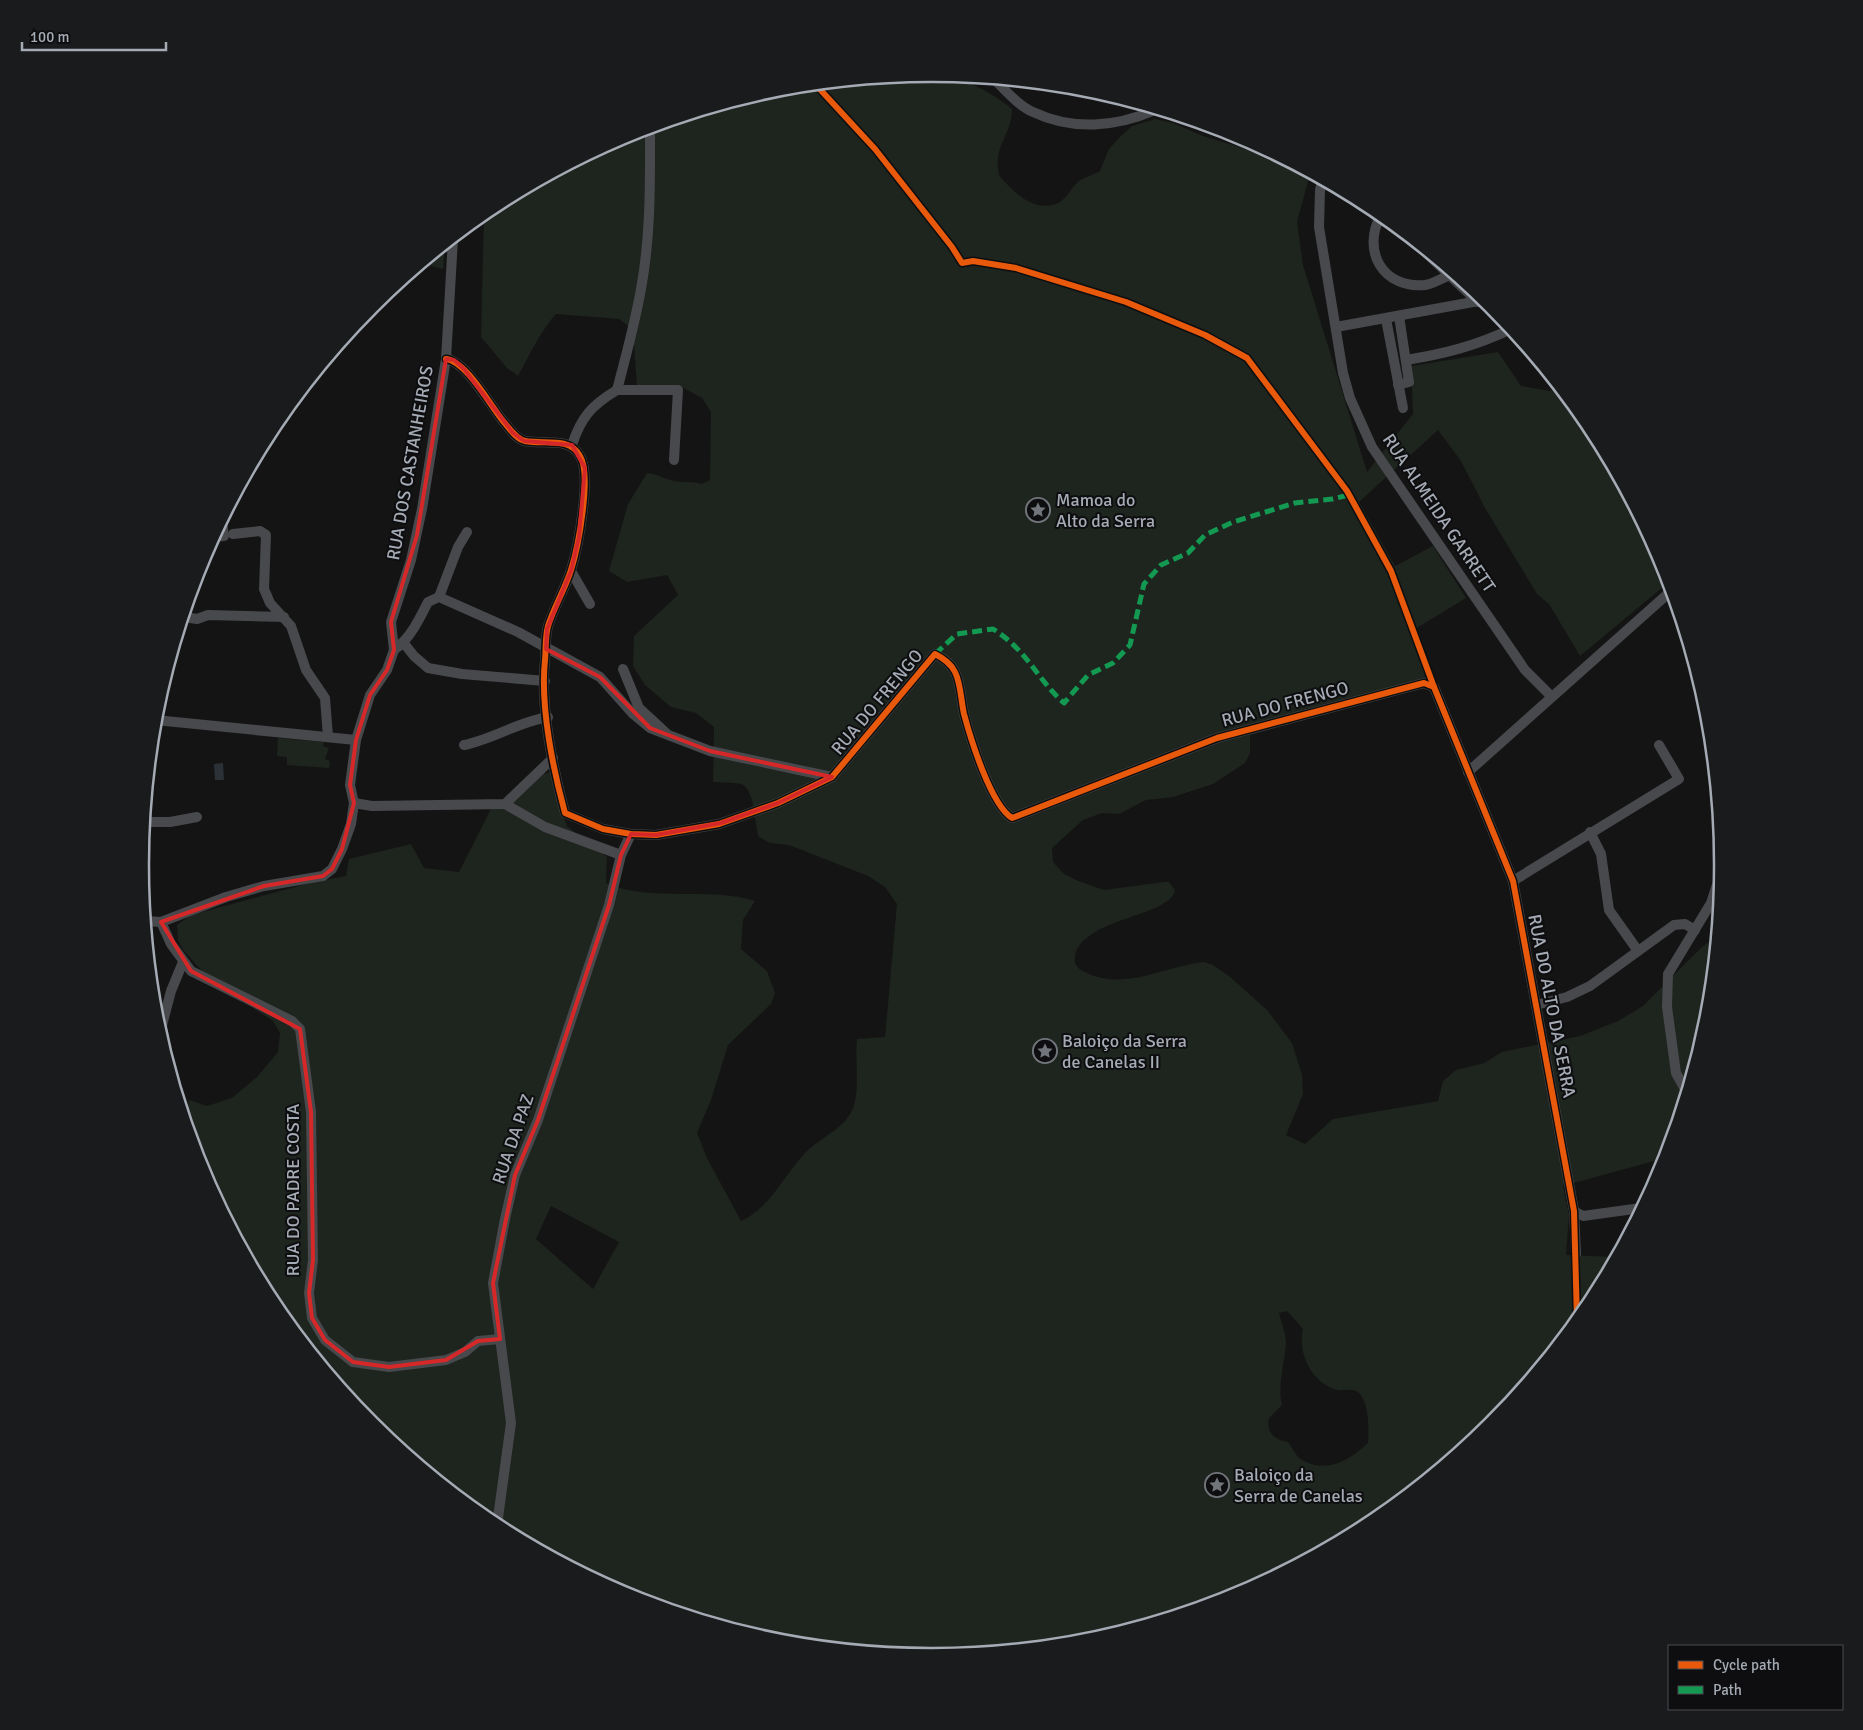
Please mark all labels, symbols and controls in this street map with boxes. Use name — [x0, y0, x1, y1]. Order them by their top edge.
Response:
scale bar — [22, 20, 166, 52]
text: 100 m — [30, 28, 70, 46]
street label: RUA DOS CASTANHEIROS — [382, 364, 438, 562]
street label: RUA ALMEIDA GARRETT — [1378, 430, 1500, 597]
place label: Mamoa do Alto da Serra — [1056, 489, 1155, 532]
place icon: Mamoa do Alto da Serra — [1025, 497, 1051, 523]
street label: RUA DO FRENGO — [827, 645, 927, 759]
street label: RUA DO FRENGO — [1219, 676, 1351, 732]
street label: RUA DO ALTO DA SERRA — [1523, 912, 1581, 1100]
place label: Baloiço da Serra de Canelas II — [1062, 1030, 1187, 1073]
place icon: Baloiço da Serra de Canelas II — [1032, 1038, 1058, 1064]
street label: RUA DA PAZ — [487, 1091, 539, 1187]
street label: RUA DO PADRE COSTA — [282, 1104, 304, 1276]
place label: Baloiço da Serra de Canelas — [1234, 1464, 1363, 1507]
place icon: Baloiço da Serra de Canelas — [1204, 1472, 1230, 1498]
legend — [1668, 1645, 1843, 1710]
text: Cycle path — [1713, 1656, 1780, 1674]
text: Path — [1713, 1681, 1742, 1699]

